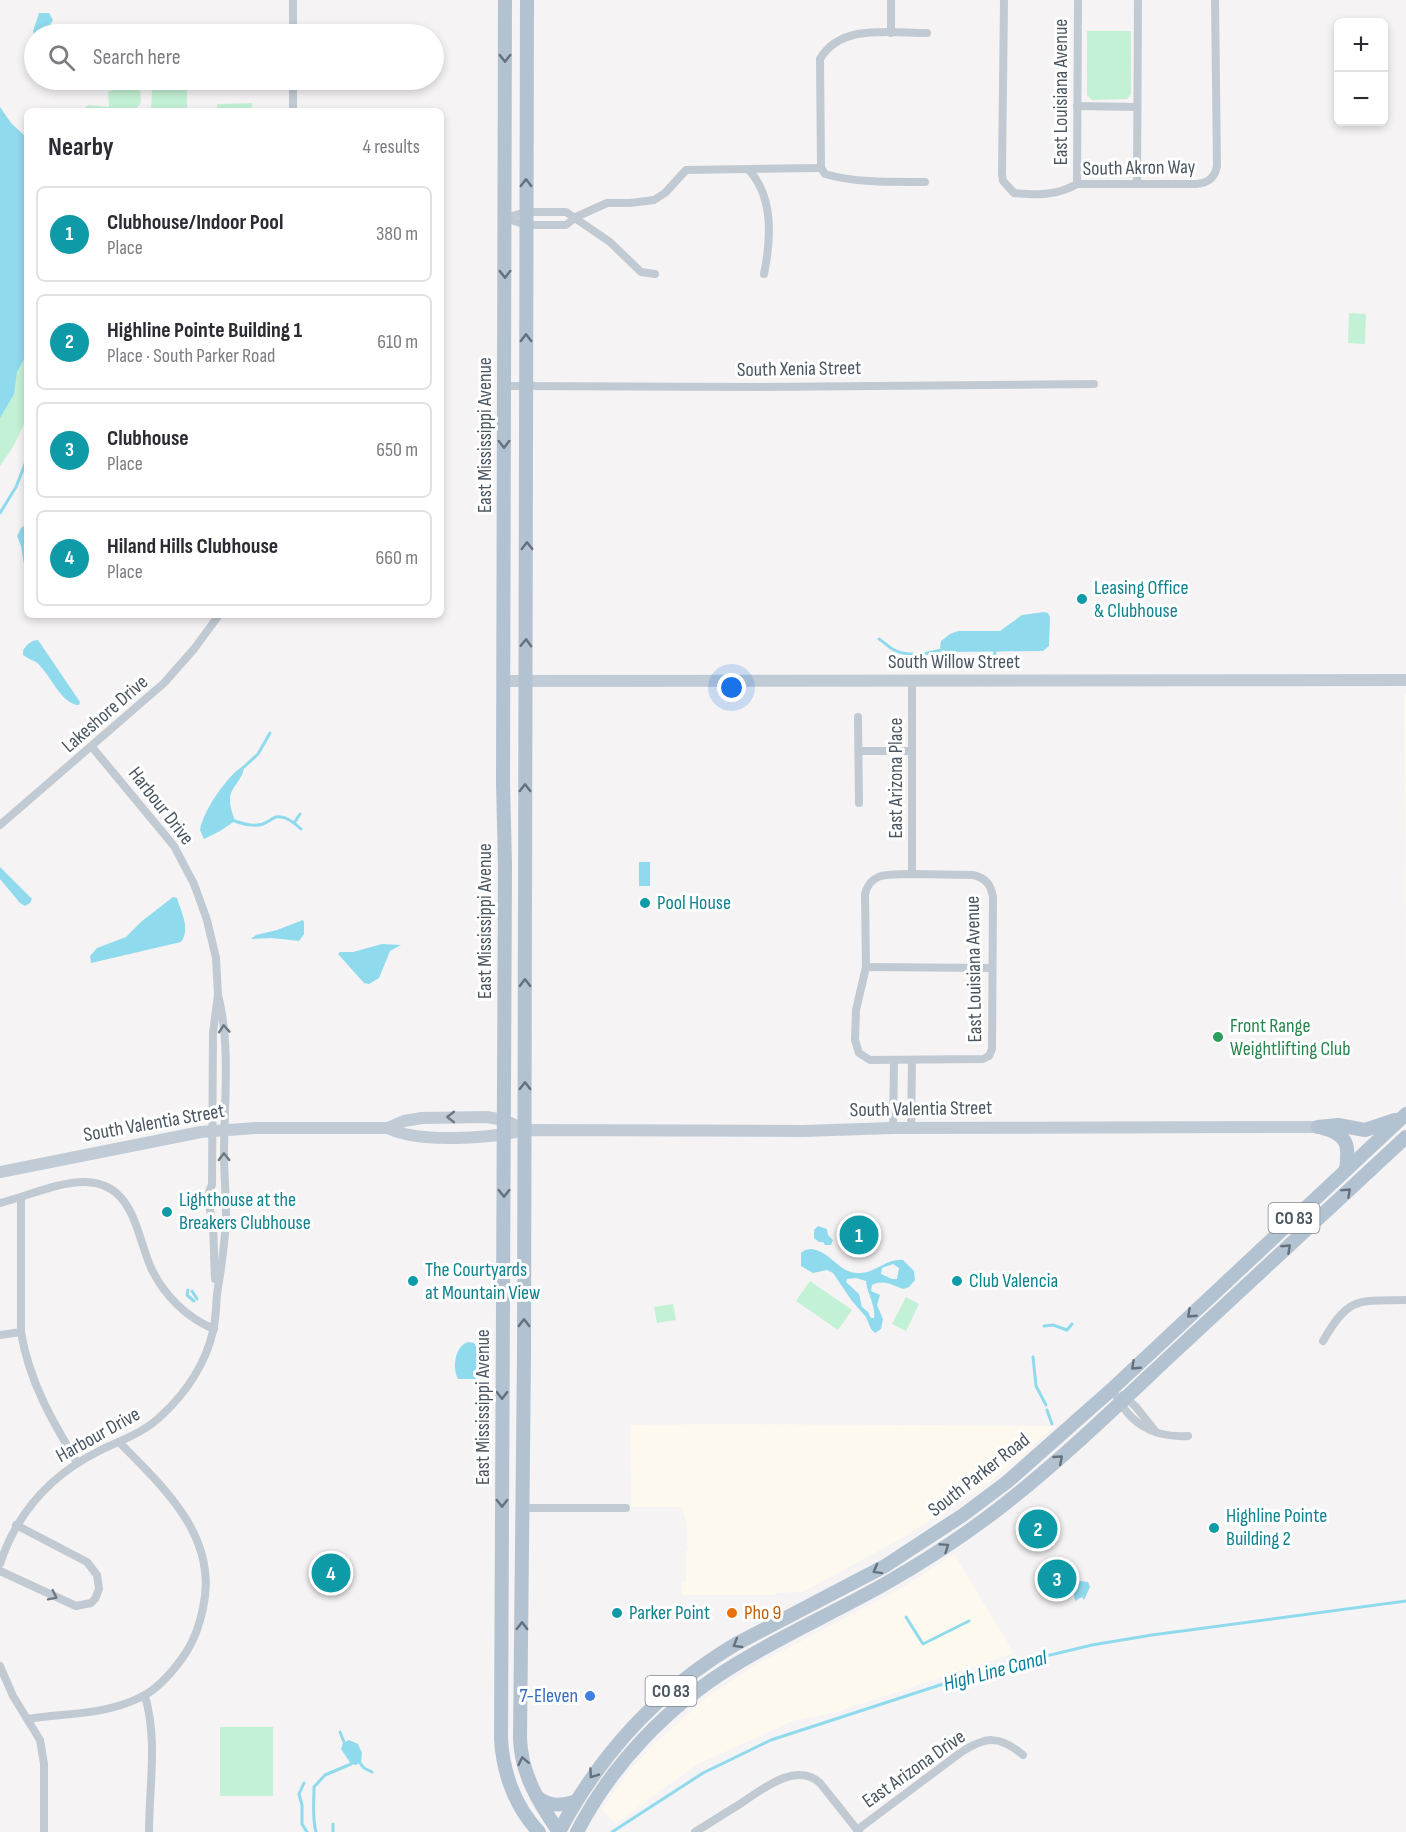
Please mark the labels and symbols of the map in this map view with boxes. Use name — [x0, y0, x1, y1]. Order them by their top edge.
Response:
street label: East Louisiana Avenue — [1049, 19, 1073, 165]
one-way arrow — [499, 54, 511, 63]
street label: South Akron Way — [1082, 155, 1196, 181]
one-way arrow — [520, 179, 532, 188]
one-way arrow — [499, 269, 511, 278]
one-way arrow — [520, 334, 532, 343]
street label: South Xenia Street — [737, 356, 861, 382]
street label: East Mississippi Avenue — [473, 357, 497, 513]
one-way arrow — [498, 440, 510, 449]
one-way arrow — [521, 542, 533, 551]
place label: Leasing Office & Clubhouse — [1094, 576, 1189, 623]
marker: Leasing Office & Clubhouse — [1075, 592, 1089, 606]
one-way arrow — [520, 639, 532, 648]
street label: South Willow Street — [888, 650, 1020, 674]
street label: Lakeshore Drive — [57, 670, 153, 758]
your location — [717, 673, 746, 702]
street label: East Arizona Place — [884, 718, 908, 838]
street label: Harbour Drive — [123, 762, 199, 850]
one-way arrow — [519, 784, 531, 793]
street label: East Mississippi Avenue — [473, 843, 497, 999]
place label: Pool House — [657, 891, 731, 915]
street label: East Louisiana Avenue — [961, 895, 987, 1043]
marker: Pool House — [638, 896, 652, 910]
one-way arrow — [519, 979, 531, 988]
place label: Front Range Weightlifting Club — [1230, 1014, 1350, 1061]
one-way arrow — [218, 1025, 231, 1034]
marker: Front Range Weightlifting Club — [1211, 1030, 1225, 1044]
one-way arrow — [519, 1081, 531, 1090]
street label: South Valentia Street — [850, 1096, 992, 1122]
street label: South Valentia Street — [82, 1099, 226, 1147]
one-way arrow — [446, 1111, 455, 1123]
one-way arrow — [218, 1153, 230, 1162]
place label: Lighthouse at the Breakers Clubhouse — [179, 1188, 311, 1235]
one-way arrow — [1340, 1188, 1351, 1199]
one-way arrow — [498, 1189, 510, 1198]
road number: CO 83 — [1268, 1203, 1320, 1233]
marker: Lighthouse at the Breakers Clubhouse — [160, 1205, 174, 1219]
pin: 1 — [840, 1212, 878, 1258]
one-way arrow — [1280, 1244, 1291, 1255]
place label: The Courtyards at Mountain View — [425, 1258, 540, 1305]
place label: Club Valencia — [969, 1269, 1058, 1293]
marker: The Courtyards at Mountain View — [406, 1274, 420, 1288]
marker: Club Valencia — [950, 1274, 964, 1288]
one-way arrow — [1188, 1307, 1198, 1318]
one-way arrow — [518, 1318, 530, 1327]
street label: East Mississippi Avenue — [471, 1329, 495, 1485]
one-way arrow — [1132, 1359, 1142, 1370]
one-way arrow — [496, 1390, 508, 1399]
street label: Harbour Drive — [52, 1402, 144, 1468]
street label: South Parker Road — [923, 1428, 1035, 1522]
one-way arrow — [1052, 1455, 1063, 1466]
one-way arrow — [496, 1498, 508, 1507]
place label: Highline Pointe Building 2 — [1226, 1504, 1327, 1551]
pin: 2 — [1018, 1506, 1058, 1552]
marker: Highline Pointe Building 2 — [1207, 1521, 1221, 1535]
one-way arrow — [939, 1542, 949, 1554]
pin: 4 — [312, 1550, 350, 1596]
pin: 3 — [1038, 1556, 1076, 1602]
one-way arrow — [873, 1563, 883, 1574]
one-way arrow — [46, 1589, 57, 1601]
place label: Parker Point — [629, 1601, 710, 1625]
place label: Pho 9 — [744, 1601, 781, 1625]
marker: Parker Point — [610, 1606, 624, 1620]
marker: Pho 9 — [725, 1606, 739, 1620]
one-way arrow — [516, 1622, 528, 1631]
one-way arrow — [733, 1637, 743, 1648]
water label: High Line Canal — [941, 1645, 1051, 1697]
road number: CO 83 — [646, 1676, 696, 1706]
place label: 7-Eleven — [520, 1684, 578, 1708]
marker: 7-Eleven — [583, 1689, 597, 1703]
street label: East Arizona Drive — [858, 1725, 970, 1813]
one-way arrow — [517, 1756, 530, 1766]
one-way arrow — [590, 1767, 601, 1778]

